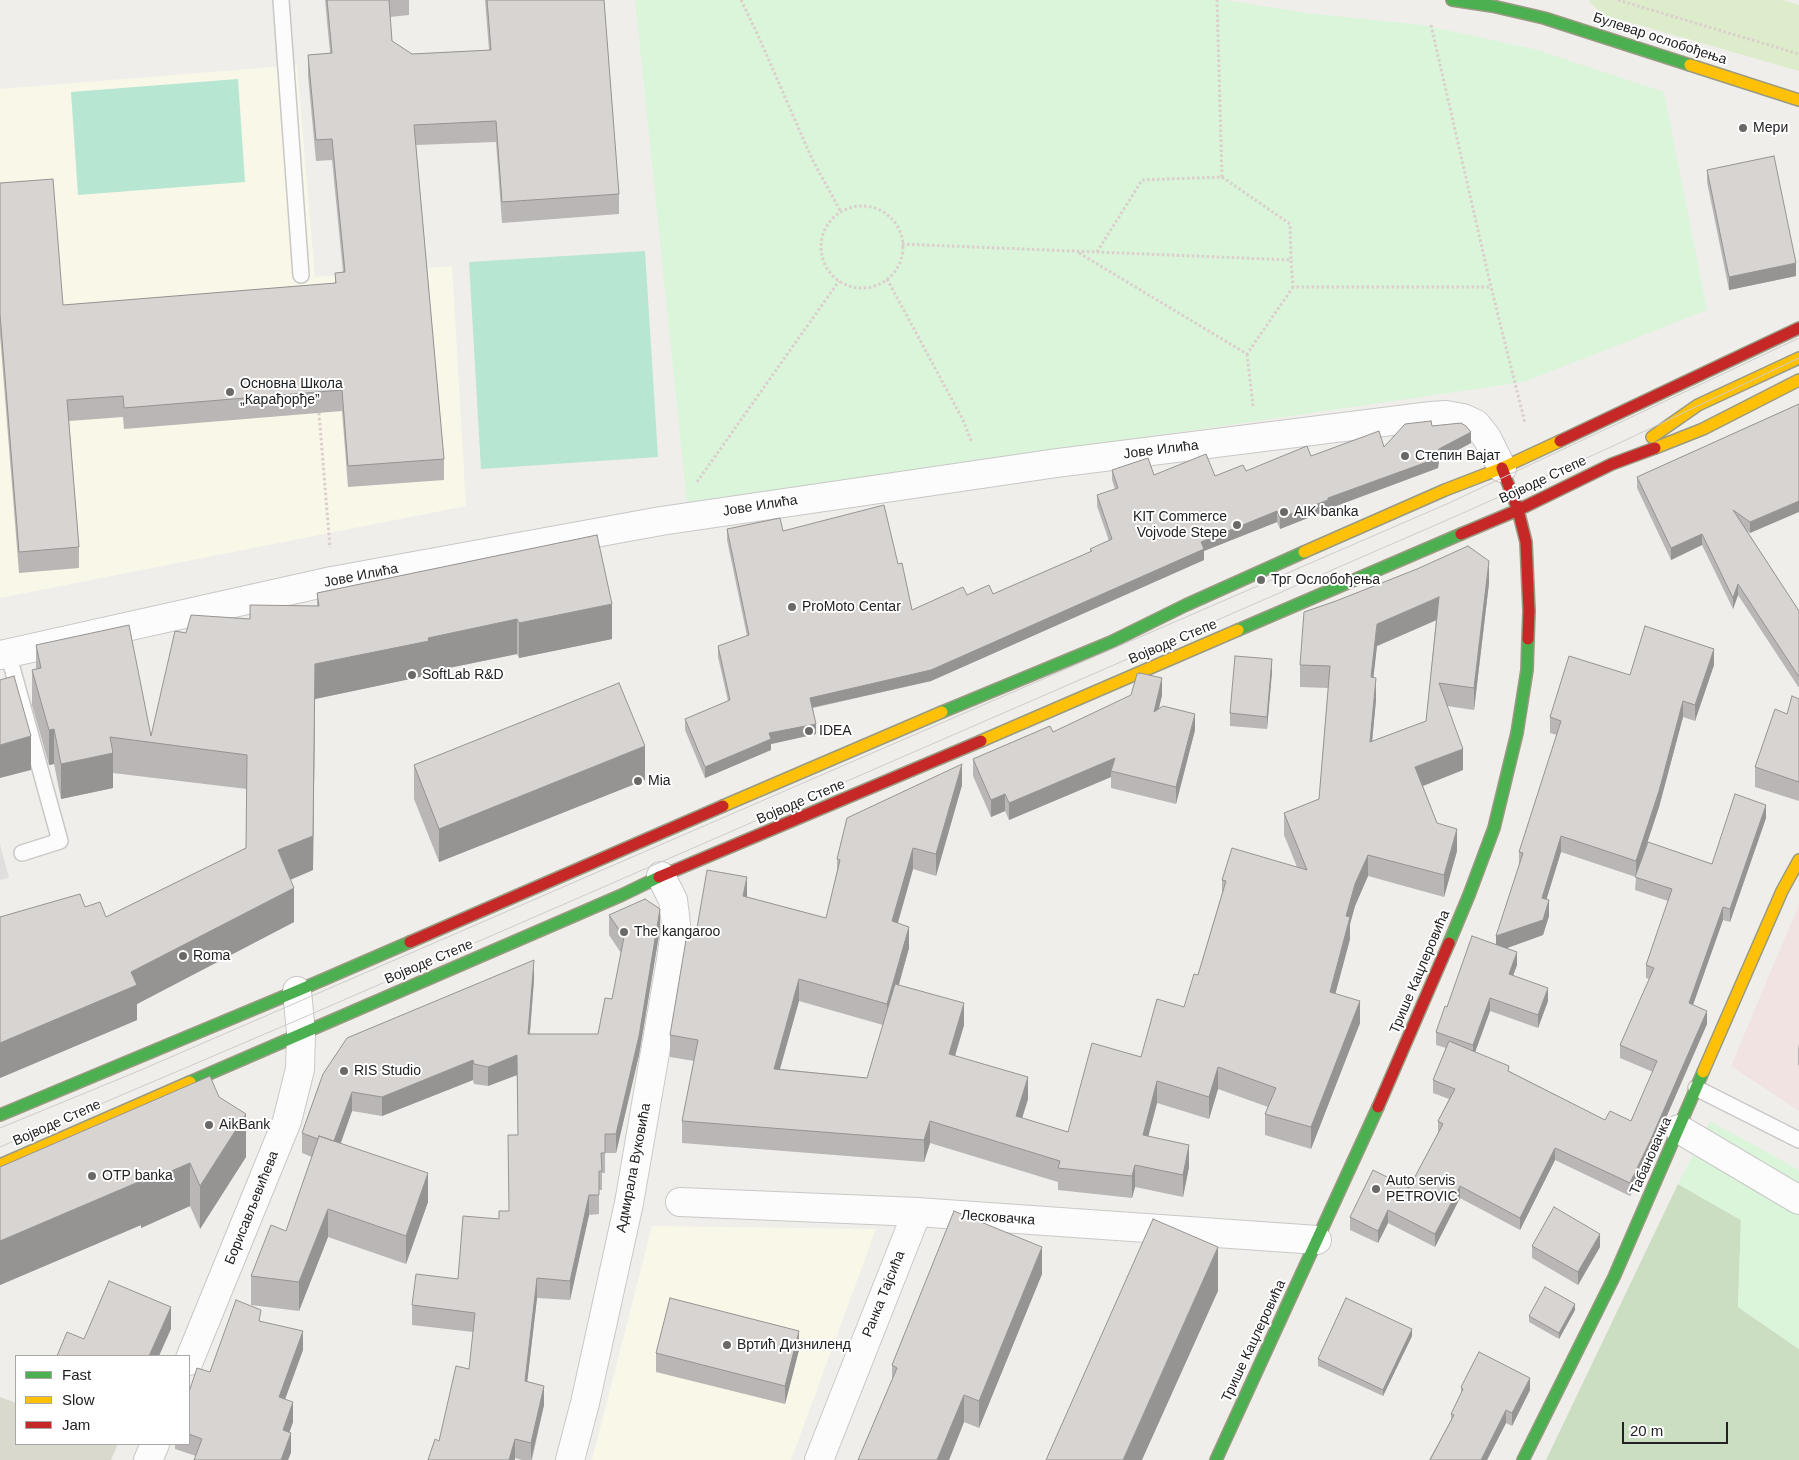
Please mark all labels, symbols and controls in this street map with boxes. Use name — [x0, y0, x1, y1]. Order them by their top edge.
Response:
street label: Булевар ослобођења — [1591, 9, 1729, 69]
place label: Мери — [1753, 120, 1788, 136]
marker: Мери — [1737, 122, 1749, 134]
place label: Основна Школа „Карађорђе” — [240, 376, 343, 408]
marker: Основна Школа „Карађорђе” — [224, 386, 236, 398]
street label: Јове Илића — [1123, 437, 1199, 463]
place label: Степин Вајат — [1415, 448, 1500, 464]
marker: Степин Вајат — [1399, 450, 1411, 462]
street label: Војводе Степе — [1497, 452, 1589, 508]
street label: Јове Илића — [721, 492, 799, 520]
place label: AIK banka — [1294, 504, 1359, 520]
marker: AIK banka — [1278, 506, 1290, 518]
place label: KIT Commerce Vojvode Stepe — [1133, 509, 1227, 542]
marker: KIT Commerce Vojvode Stepe — [1231, 519, 1243, 531]
street label: Јове Илића — [322, 561, 400, 591]
place label: Трг Ослобођења — [1271, 572, 1380, 588]
marker: Трг Ослобођења — [1255, 574, 1267, 586]
place label: ProMoto Centar — [802, 599, 901, 615]
marker: ProMoto Centar — [786, 601, 798, 613]
street label: Војводе Степе — [1126, 616, 1220, 668]
place label: SoftLab R&D — [422, 667, 504, 683]
marker: SoftLab R&D — [406, 669, 418, 681]
place label: IDEA — [819, 723, 852, 739]
marker: IDEA — [803, 725, 815, 737]
place label: Mia — [648, 773, 671, 789]
marker: Mia — [632, 775, 644, 787]
street label: Војводе Степе — [754, 776, 848, 828]
street label: Трише Кацлеровића — [1386, 908, 1454, 1036]
place label: The kangaroo — [634, 924, 720, 940]
marker: The kangaroo — [618, 926, 630, 938]
street label: Војводе Степе — [382, 936, 476, 988]
place label: Roma — [193, 948, 230, 964]
marker: Roma — [177, 950, 189, 962]
place label: RIS Studio — [354, 1063, 421, 1079]
marker: RIS Studio — [338, 1065, 350, 1077]
street label: Војводе Степе — [10, 1096, 104, 1150]
street label: Адмирала Вуковића — [613, 1102, 655, 1234]
street label: Табановачка — [1626, 1115, 1676, 1197]
place label: AikBank — [219, 1117, 270, 1133]
marker: AikBank — [203, 1119, 215, 1131]
street label: Борисављевићева — [222, 1149, 282, 1267]
place label: OTP banka — [102, 1168, 173, 1184]
marker: OTP banka — [86, 1170, 98, 1182]
place label: Auto servis PETROVIC — [1386, 1173, 1458, 1206]
marker: Auto servis PETROVIC — [1370, 1183, 1382, 1195]
street label: Лесковачка — [960, 1207, 1036, 1229]
street label: Ранка Тајсића — [859, 1248, 909, 1340]
street label: Трише Кацлеровића — [1218, 1277, 1290, 1405]
place label: Вртић Дизниленд — [737, 1337, 851, 1353]
marker: Вртић Дизниленд — [721, 1339, 733, 1351]
legend — [15, 1355, 190, 1445]
text: Fast — [62, 1366, 91, 1383]
text: Slow — [62, 1391, 95, 1408]
scale bar — [1624, 1412, 1730, 1444]
text: Jam — [62, 1416, 90, 1433]
text: 20 m — [1630, 1422, 1663, 1439]

